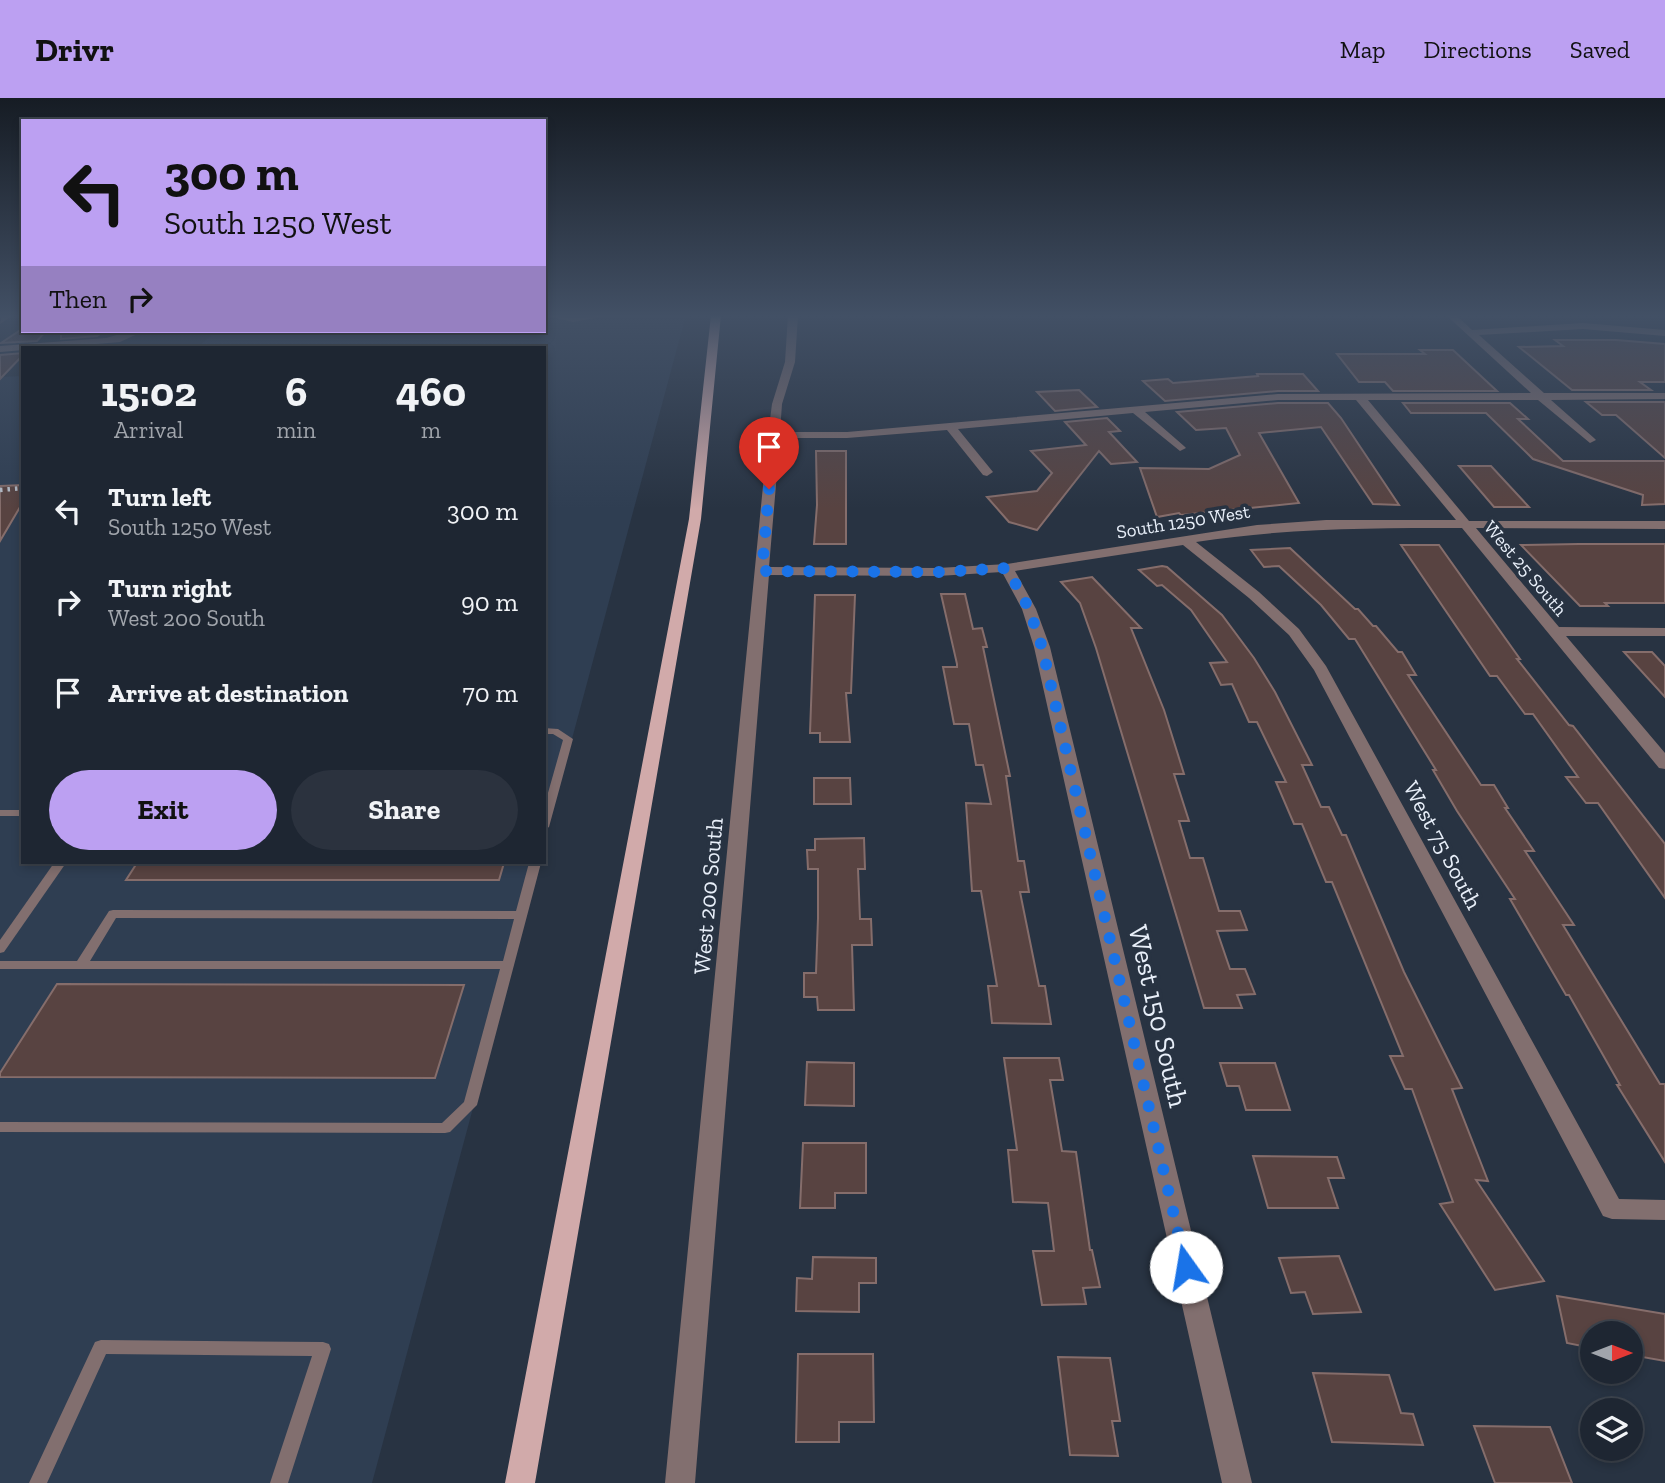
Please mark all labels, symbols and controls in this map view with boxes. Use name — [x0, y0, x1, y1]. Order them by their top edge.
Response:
text: Drivr — [35, 30, 114, 69]
text: Map — [1340, 35, 1386, 64]
text: Directions — [1424, 35, 1532, 64]
text: Saved — [1570, 35, 1630, 64]
text: 300 m — [164, 144, 299, 203]
icon: left — [49, 147, 140, 238]
text: South 1250 West — [164, 204, 391, 242]
icon: right — [121, 280, 159, 318]
text: Then — [49, 283, 107, 315]
text: 15:02 — [101, 366, 197, 417]
text: 6 — [285, 366, 307, 417]
text: 460 — [396, 366, 466, 417]
text: Arrival — [114, 416, 183, 444]
text: min — [276, 416, 316, 444]
text: m — [421, 416, 441, 444]
pin — [739, 417, 799, 489]
icon: arrive — [750, 428, 788, 466]
text: Turn left — [108, 481, 211, 513]
icon: left — [49, 492, 87, 530]
text: 300 m — [447, 495, 518, 527]
street label: South 1250 West — [1115, 500, 1252, 543]
text: South 1250 West — [108, 513, 271, 541]
street label: West 25 South — [1479, 516, 1572, 621]
text: Turn right — [108, 572, 231, 604]
icon: right — [49, 583, 87, 621]
text: 90 m — [461, 586, 518, 618]
text: West 200 South — [108, 604, 265, 632]
icon: arrive — [49, 674, 87, 712]
text: Arrive at destination — [108, 677, 348, 709]
text: 70 m — [462, 677, 518, 709]
button: Exit — [49, 770, 277, 850]
button: Share — [291, 770, 518, 850]
street label: West 75 South — [1397, 776, 1489, 914]
street label: West 200 South — [687, 816, 729, 975]
street label: West 150 South — [1122, 922, 1196, 1111]
position arrow — [1149, 1230, 1223, 1304]
north arrow — [1580, 1321, 1643, 1384]
map controls — [1580, 1321, 1643, 1461]
button: layers — [1580, 1398, 1643, 1461]

